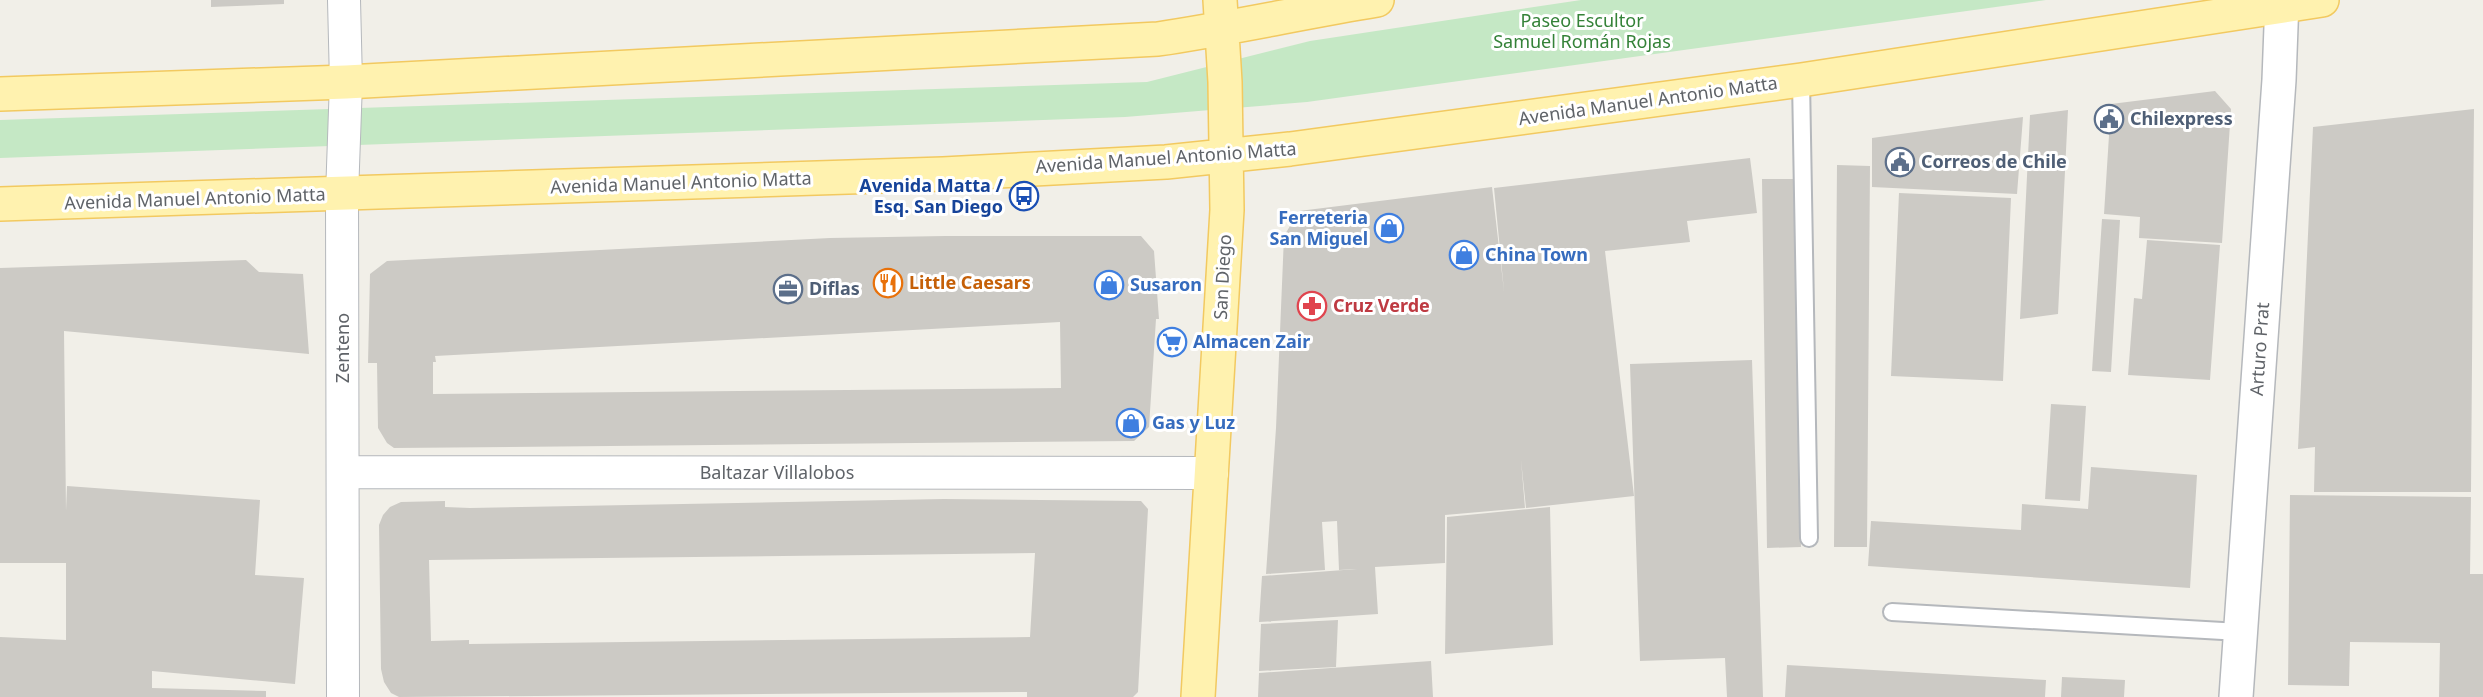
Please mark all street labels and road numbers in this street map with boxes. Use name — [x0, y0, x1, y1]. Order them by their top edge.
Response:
street label: Avenida Manuel Antonio Matta — [1517, 70, 1779, 130]
street label: Avenida Manuel Antonio Matta — [1035, 136, 1297, 178]
street label: Avenida Manuel Antonio Matta — [550, 165, 812, 199]
street label: Avenida Manuel Antonio Matta — [64, 181, 326, 215]
street label: San Diego — [1208, 234, 1236, 320]
street label: Arturo Prat — [2244, 301, 2274, 397]
street label: Zenteno — [330, 313, 354, 383]
street label: Baltazar Villalobos — [700, 460, 854, 484]

